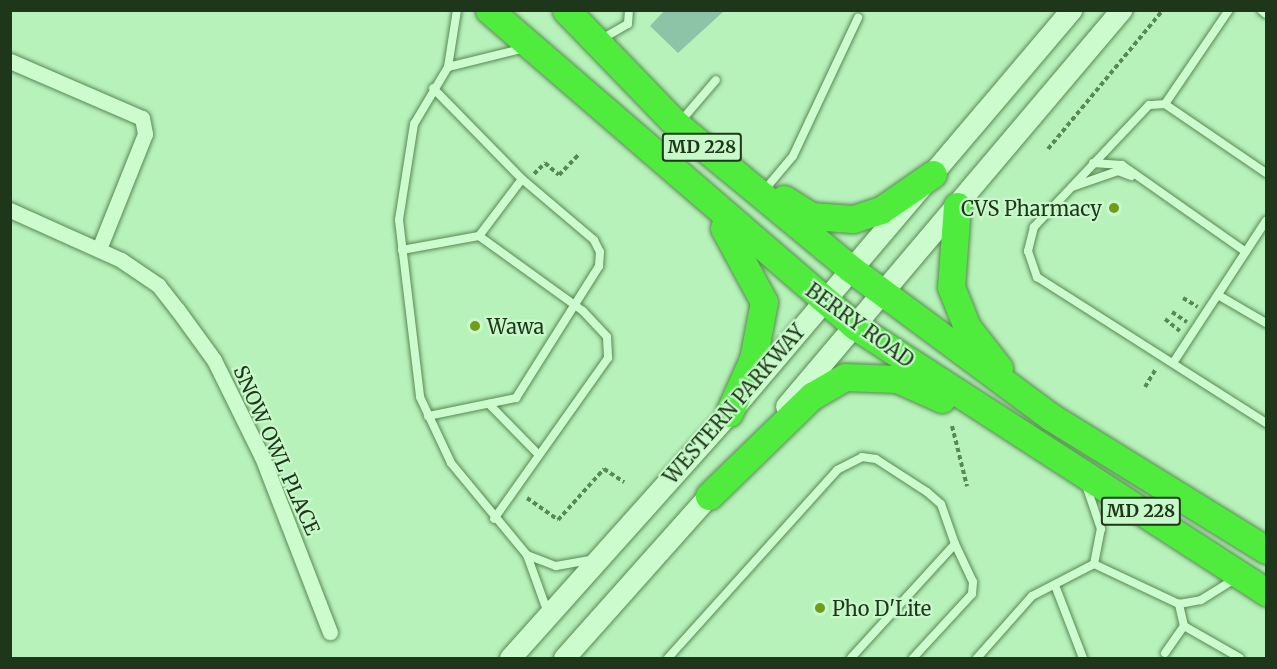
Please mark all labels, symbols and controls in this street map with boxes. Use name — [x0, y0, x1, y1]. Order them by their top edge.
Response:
road number: MD 228 — [662, 132, 742, 162]
place label: CVS Pharmacy — [961, 196, 1102, 220]
marker: CVS Pharmacy — [1107, 201, 1121, 215]
street label: BERRY ROAD — [801, 278, 919, 372]
place label: Wawa — [487, 314, 544, 338]
marker: Wawa — [468, 319, 482, 333]
street label: WESTERN PARKWAY — [658, 319, 810, 489]
street label: SNOW OWL PLACE — [229, 361, 325, 539]
road number: MD 228 — [1100, 496, 1182, 526]
place label: Pho D'Lite — [832, 596, 931, 620]
marker: Pho D'Lite — [813, 601, 827, 615]

